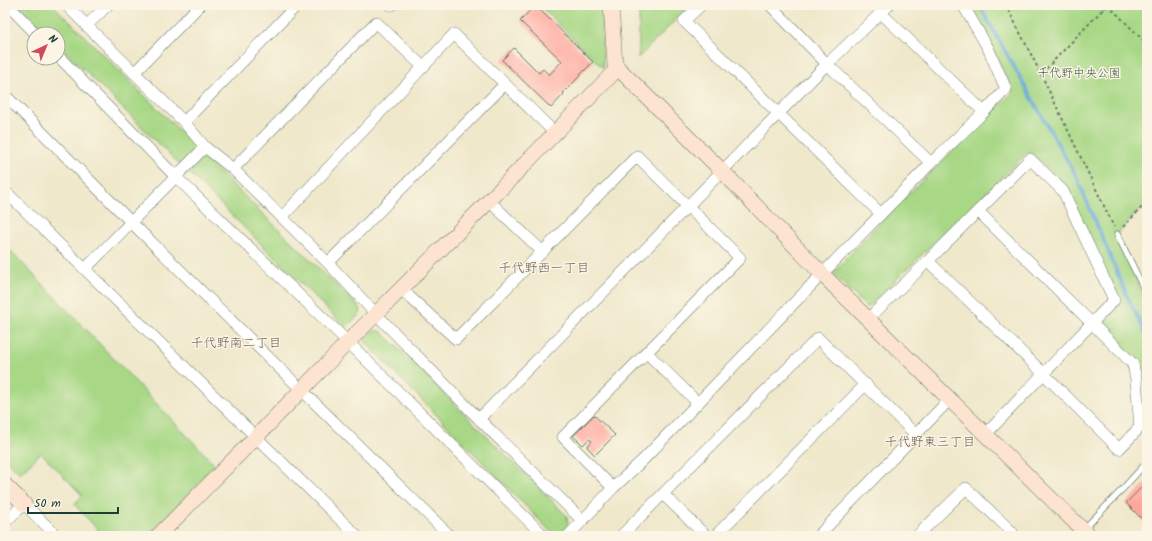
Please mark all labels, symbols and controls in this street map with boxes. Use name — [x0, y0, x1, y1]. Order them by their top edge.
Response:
north arrow — [26, 26, 66, 66]
text: N — [43, 31, 61, 48]
park label: 千代野中央公園 — [1037, 64, 1121, 83]
district label: 千代野西一丁目 — [498, 258, 590, 279]
district label: 千代野南二丁目 — [190, 333, 282, 354]
district label: 千代野東三丁目 — [884, 432, 976, 453]
scale bar — [28, 489, 118, 515]
text: 50 m — [34, 494, 61, 513]

